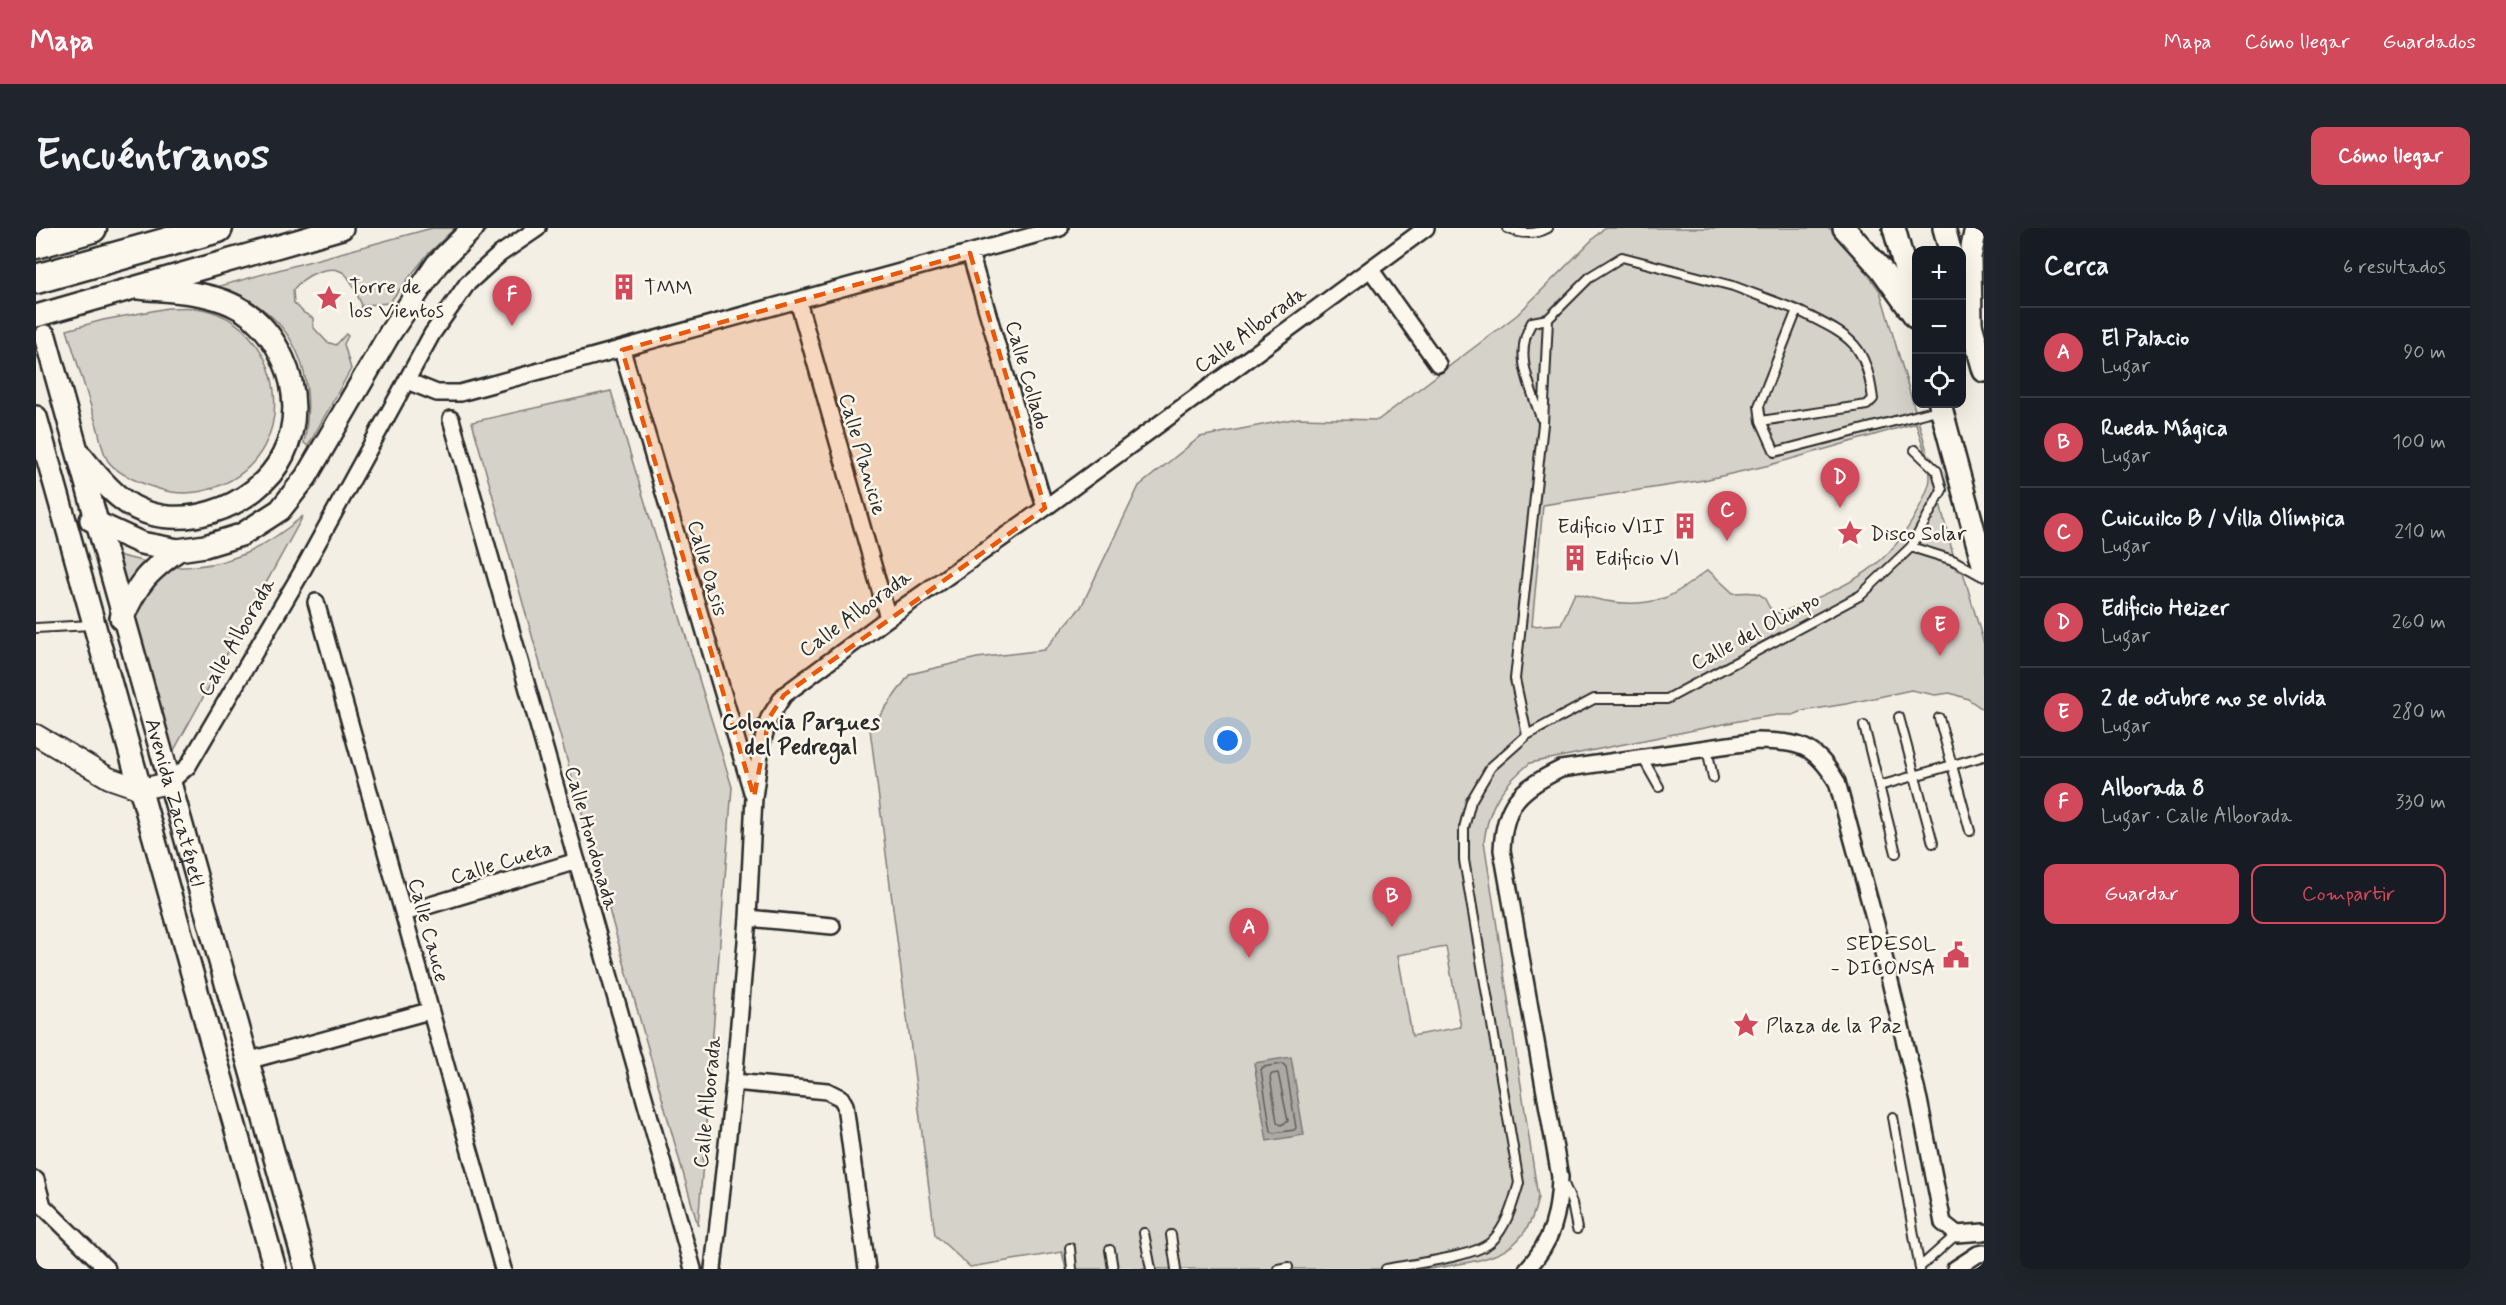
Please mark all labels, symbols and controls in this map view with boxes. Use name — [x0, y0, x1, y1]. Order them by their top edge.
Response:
text: Mapa — [30, 24, 94, 61]
text: Mapa — [2164, 28, 2212, 56]
text: Cómo llegar — [2245, 28, 2350, 56]
text: Guardados — [2383, 28, 2476, 56]
button: Cómo llegar — [2311, 127, 2470, 185]
text: Encuéntranos — [36, 129, 269, 184]
map controls — [1912, 246, 1966, 408]
button: + — [1912, 246, 1966, 300]
text: Cerca — [2044, 250, 2109, 284]
text: 6 resultados — [2343, 254, 2446, 281]
building icon: TMM — [609, 272, 639, 302]
place label: Torre de los Vientos — [349, 273, 444, 325]
place label: TMM — [644, 274, 693, 302]
pin: F — [492, 276, 532, 326]
street label: Calle Alborada — [1189, 279, 1313, 380]
place icon: Torre de los Vientos — [314, 283, 344, 313]
button: − — [1912, 300, 1966, 354]
street label: Calle Collado — [998, 318, 1056, 433]
text: El Palacio — [2101, 325, 2189, 353]
text: A — [2057, 339, 2070, 366]
text: 90 m — [2403, 339, 2446, 366]
text: Lugar — [2101, 353, 2150, 380]
button: locate — [1912, 354, 1966, 408]
street label: Calle Planicie — [831, 390, 893, 519]
text: Rueda Mágica — [2101, 415, 2228, 443]
text: B — [2057, 429, 2070, 456]
text: 100 m — [2392, 429, 2446, 456]
text: Lugar — [2101, 443, 2150, 470]
pin: D — [1820, 458, 1860, 508]
pin: C — [1708, 492, 1746, 541]
text: Cuicuilco B / Villa Olímpica — [2101, 505, 2345, 533]
building icon: Edificio VIII — [1670, 511, 1700, 541]
place label: Edificio VIII — [1557, 513, 1665, 541]
street label: Calle Oasis — [680, 517, 734, 620]
place icon: Disco Solar — [1835, 518, 1865, 548]
text: C — [2056, 519, 2071, 546]
text: 210 m — [2394, 519, 2446, 546]
place label: Disco Solar — [1870, 520, 1967, 548]
text: Lugar — [2101, 533, 2150, 560]
building icon: Edificio VI — [1560, 543, 1590, 573]
place label: Edificio VI — [1595, 545, 1680, 573]
street label: Calle Alborada — [794, 563, 918, 664]
street label: Calle Alborada — [192, 573, 282, 702]
street label: Calle del Olimpo — [1686, 586, 1825, 678]
text: Edificio Heizer — [2101, 595, 2229, 623]
pin: E — [1920, 606, 1960, 656]
text: D — [2057, 609, 2070, 636]
text: 260 m — [2392, 609, 2446, 636]
text: Lugar — [2101, 623, 2150, 650]
text: 2 de octubre no se olvida — [2101, 685, 2327, 713]
text: E — [2058, 699, 2069, 726]
text: 280 m — [2392, 699, 2446, 726]
district label: Colonia Parques del Pedregal — [722, 709, 880, 765]
text: Lugar — [2101, 713, 2150, 740]
street label: Avenida Zacatépetl — [138, 715, 211, 890]
your location — [1213, 726, 1242, 755]
street label: Calle Hondonada — [557, 763, 625, 914]
text: Alborada 8 — [2101, 775, 2205, 803]
text: F — [2058, 789, 2069, 816]
text: 330 m — [2395, 789, 2446, 816]
text: Lugar · Calle Alborada — [2101, 803, 2292, 830]
street label: Calle Cueta — [447, 834, 556, 892]
button: Guardar — [2044, 864, 2239, 924]
button: Compartir — [2251, 864, 2446, 924]
street label: Calle Cauce — [401, 875, 455, 986]
pin: B — [1372, 878, 1412, 927]
pin: A — [1230, 908, 1268, 958]
place label: SEDESOL - DICONSA — [1831, 930, 1936, 982]
public building icon: SEDESOL - DICONSA — [1941, 940, 1971, 970]
place icon: Plaza de la Paz — [1731, 1010, 1761, 1040]
place label: Plaza de la Paz — [1766, 1012, 1902, 1040]
street label: Calle Alborada — [687, 1034, 729, 1170]

